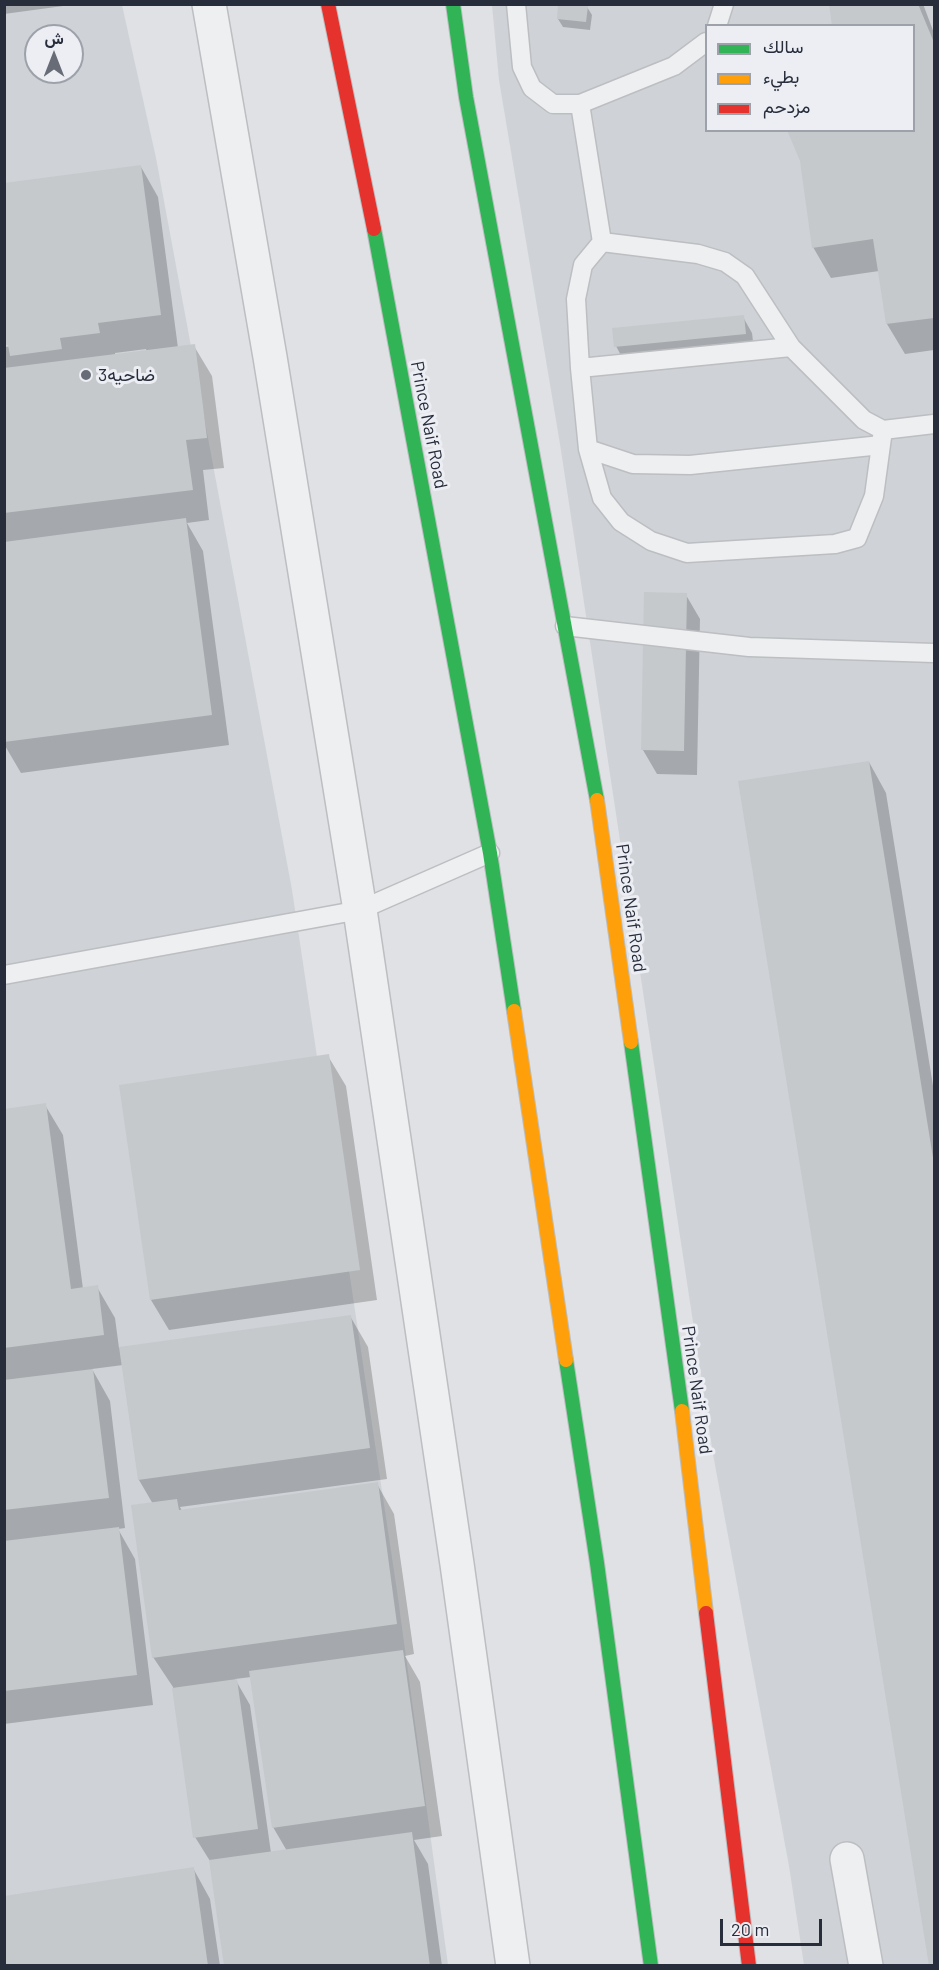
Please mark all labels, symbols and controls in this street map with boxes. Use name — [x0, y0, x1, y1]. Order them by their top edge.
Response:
north arrow — [24, 24, 84, 84]
legend — [705, 24, 915, 132]
text: ش — [44, 28, 64, 47]
text: سالك — [763, 35, 803, 57]
text: بطيء — [763, 65, 799, 87]
text: مزدحم — [763, 95, 810, 117]
street label: Prince Naif Road — [406, 359, 452, 491]
place label: ضاحيه3 — [98, 364, 155, 386]
marker: ضاحيه3 — [79, 368, 93, 382]
street label: Prince Naif Road — [611, 842, 651, 974]
street label: Prince Naif Road — [677, 1324, 717, 1456]
scale bar — [723, 1907, 825, 1945]
text: 20 m — [731, 1918, 769, 1940]

